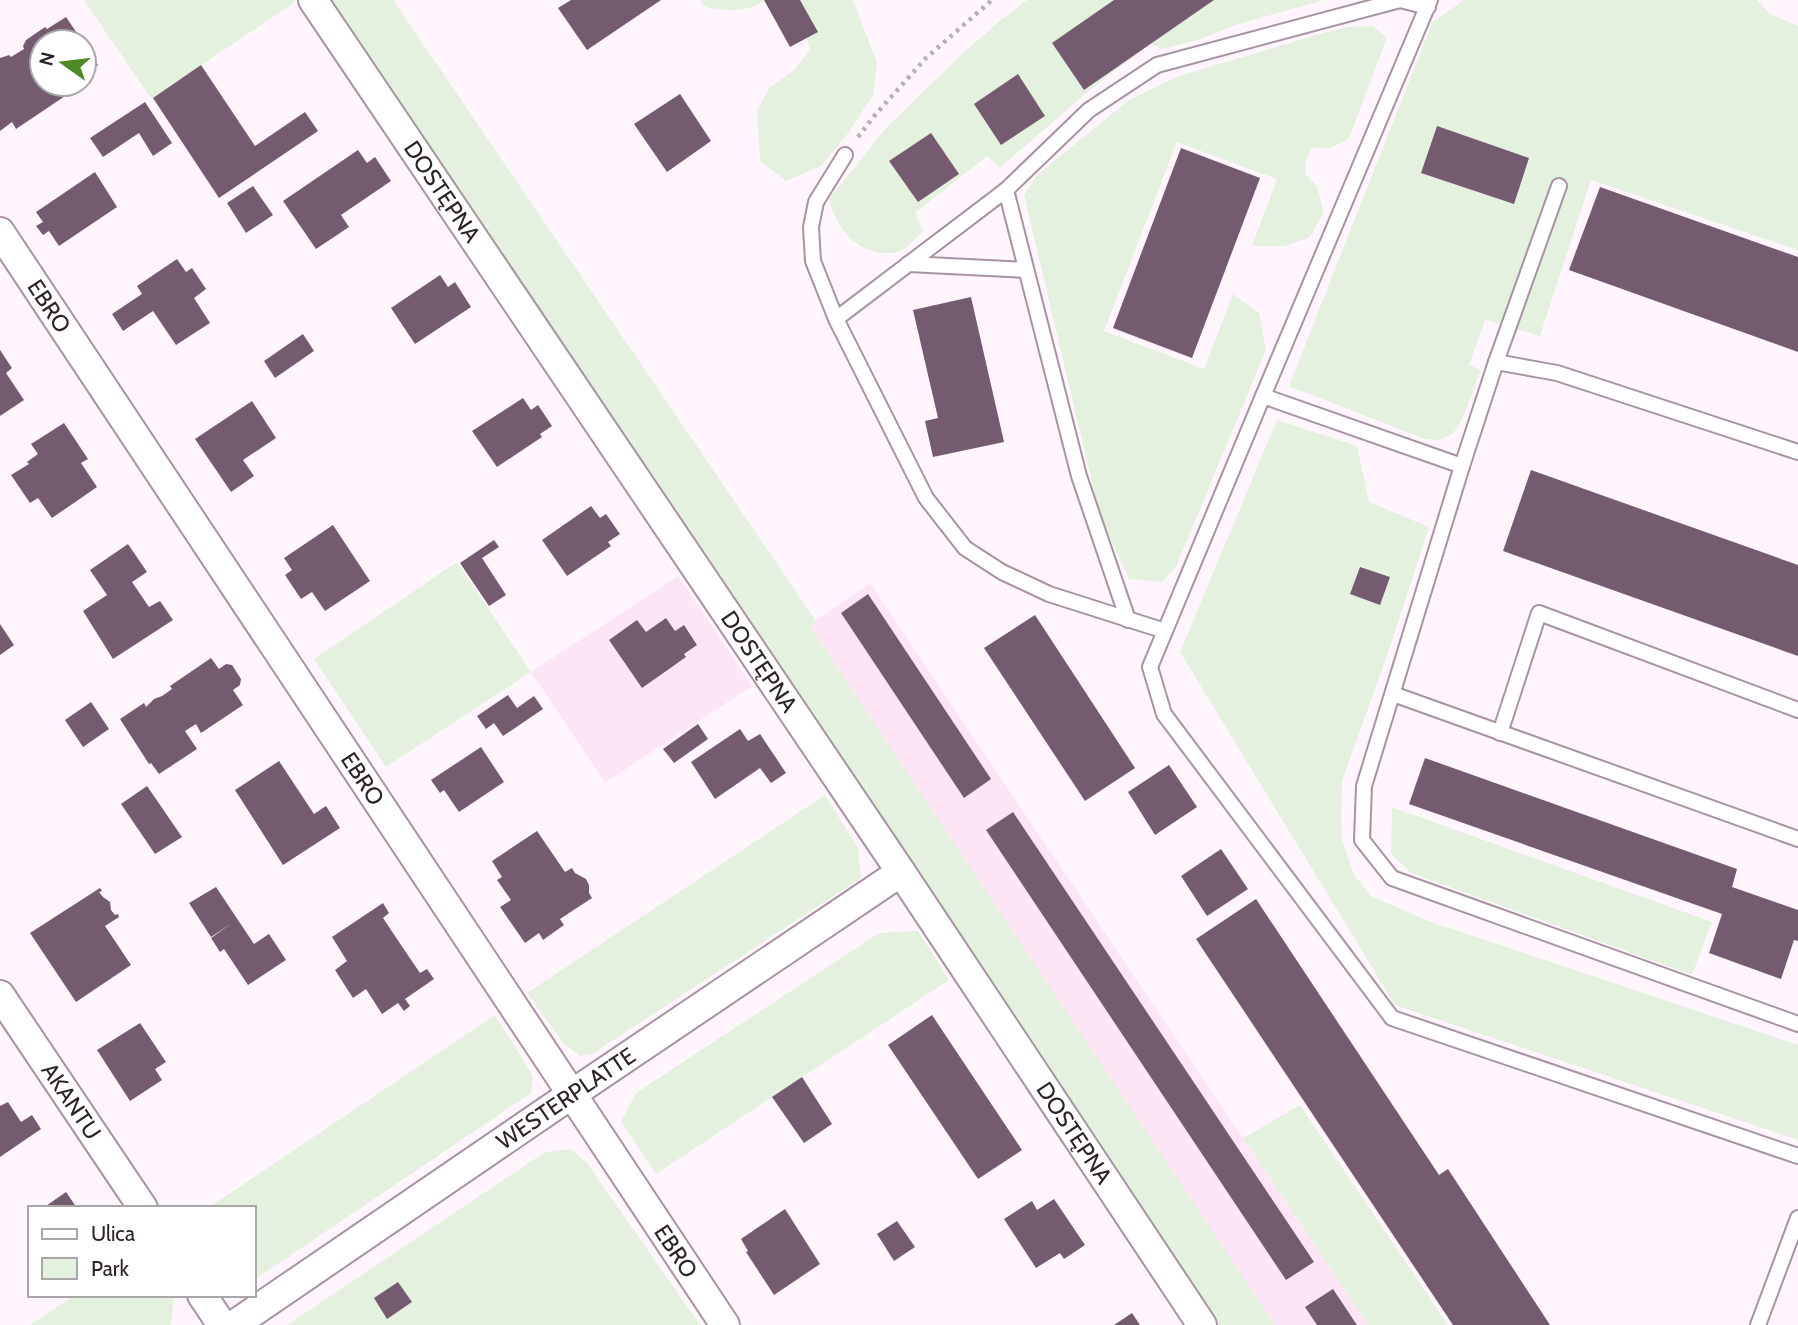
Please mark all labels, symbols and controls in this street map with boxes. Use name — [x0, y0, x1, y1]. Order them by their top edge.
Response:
north arrow — [28, 28, 98, 98]
text: N — [34, 50, 60, 68]
street label: DOSTĘPNA — [398, 135, 486, 248]
street label: EBRO — [21, 274, 77, 338]
street label: DOSTĘPNA — [715, 606, 803, 718]
street label: EBRO — [335, 747, 390, 811]
street label: WESTERPLATTE — [491, 1041, 641, 1155]
street label: AKANTU — [36, 1058, 107, 1145]
street label: DOSTĘPNA — [1030, 1077, 1118, 1189]
legend — [28, 1206, 256, 1297]
street label: EBRO — [648, 1219, 704, 1283]
text: Ulica — [91, 1221, 135, 1246]
text: Park — [91, 1256, 129, 1281]

